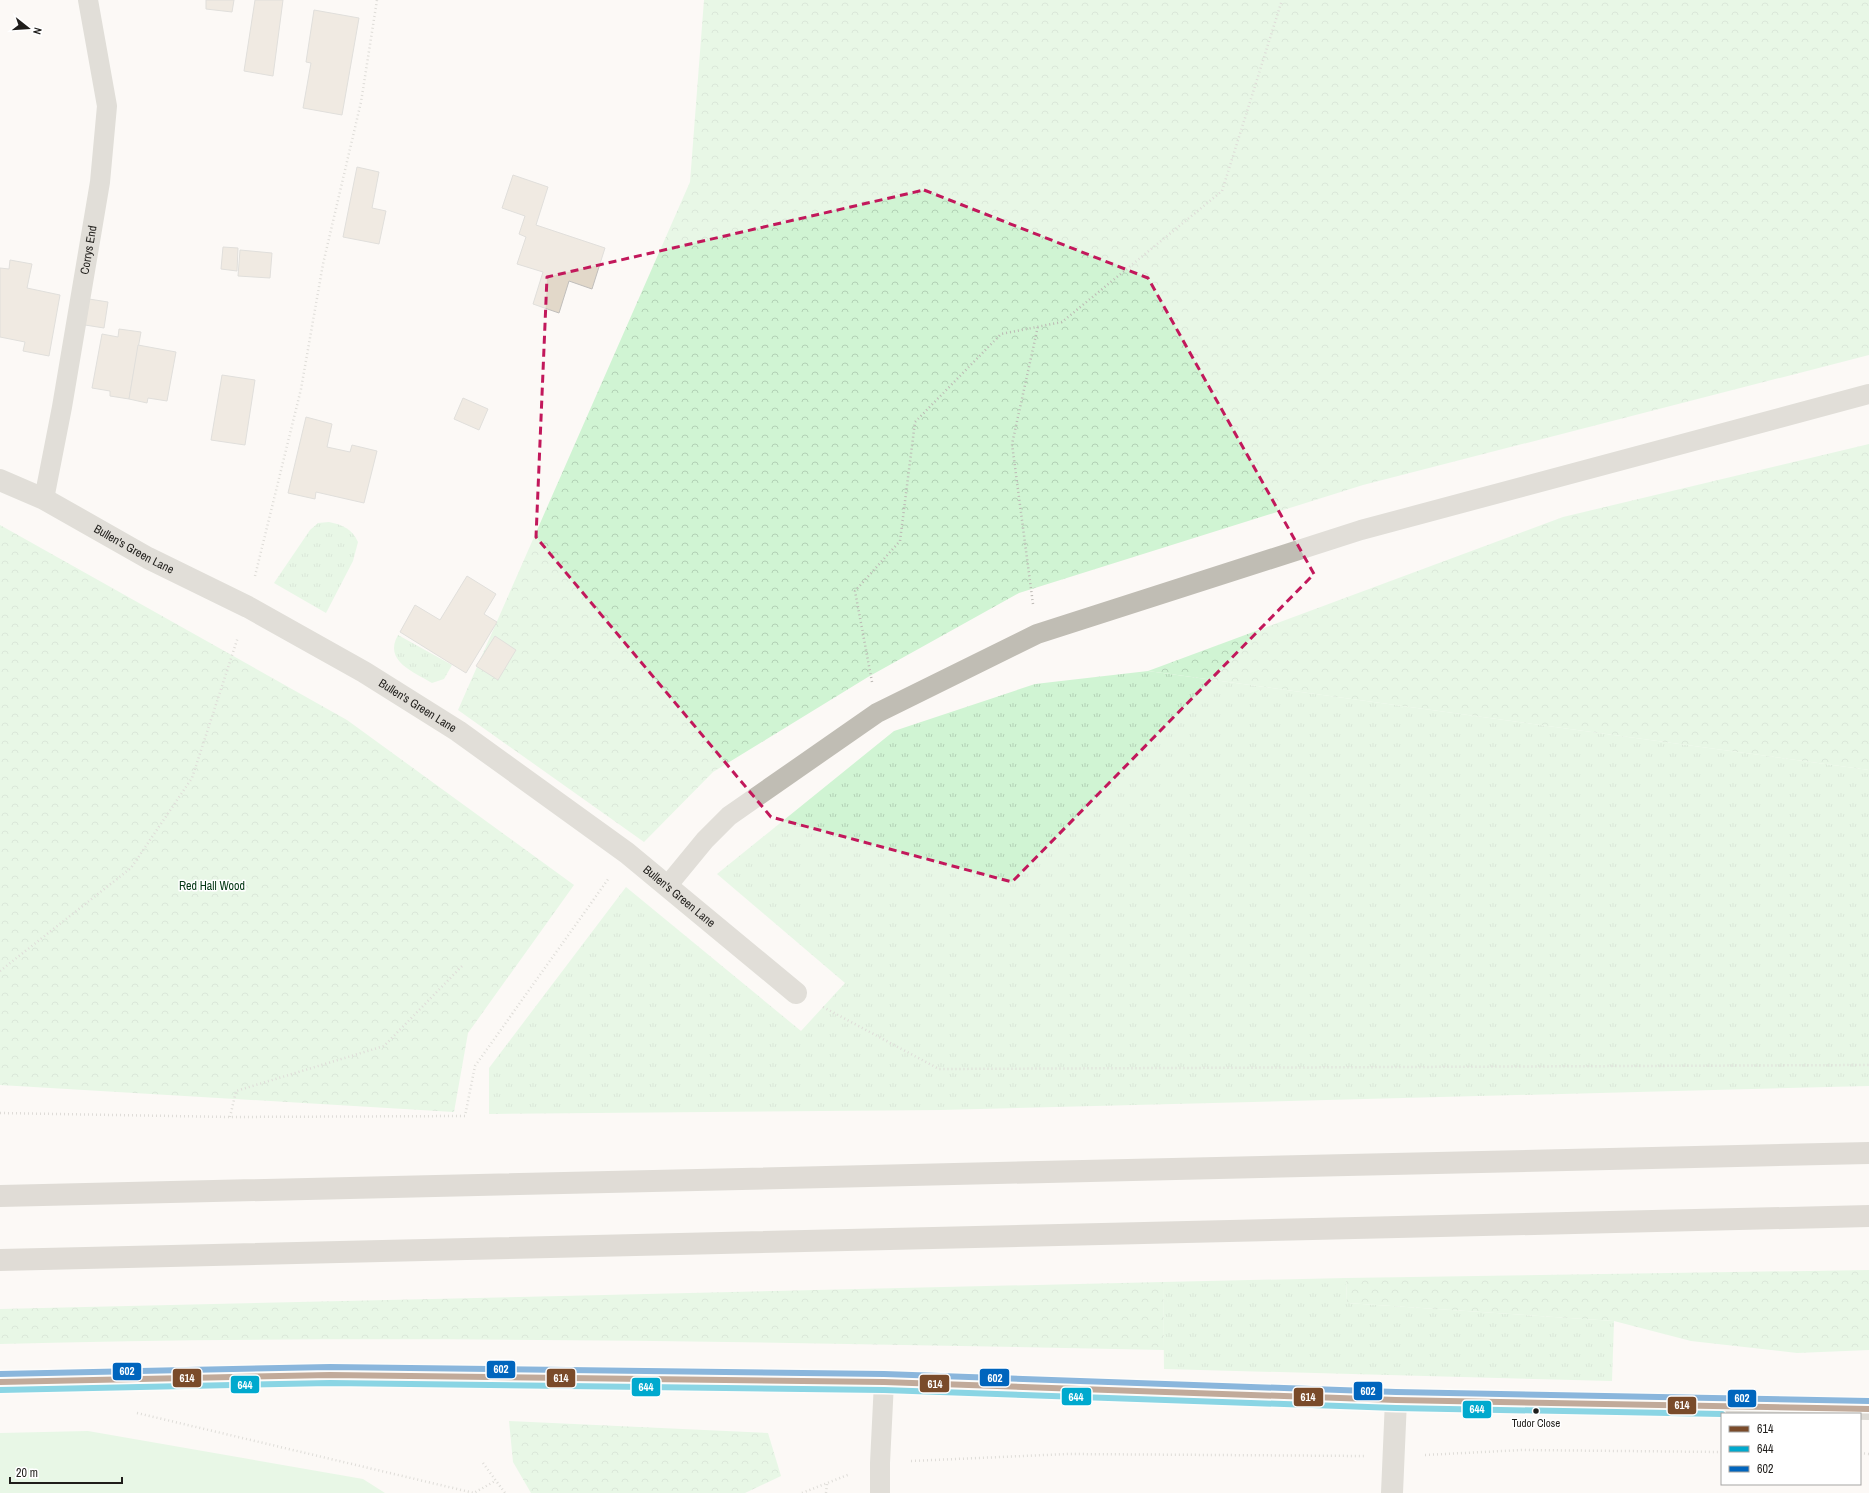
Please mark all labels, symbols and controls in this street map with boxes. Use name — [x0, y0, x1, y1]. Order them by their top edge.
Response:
north arrow — [8, 8, 48, 48]
text: N — [30, 26, 45, 36]
street label: Corrys End — [77, 224, 101, 276]
street label: Bullen's Green Lane — [91, 521, 177, 578]
street label: Bullen's Green Lane — [376, 675, 459, 736]
street label: Bullen's Green Lane — [640, 862, 719, 931]
park label: Red Hall Wood — [179, 878, 245, 894]
line badge: 602 — [486, 1360, 516, 1379]
line badge: 602 — [112, 1362, 142, 1381]
text: 602 — [493, 1362, 509, 1376]
text: 602 — [119, 1364, 135, 1378]
line badge: 614 — [172, 1368, 202, 1388]
line badge: 614 — [546, 1368, 576, 1388]
line badge: 602 — [979, 1368, 1010, 1387]
text: 614 — [179, 1371, 195, 1385]
text: 614 — [553, 1371, 569, 1385]
text: 602 — [987, 1371, 1003, 1385]
line badge: 614 — [919, 1374, 950, 1393]
line badge: 644 — [230, 1375, 260, 1394]
line badge: 644 — [631, 1377, 661, 1397]
text: 614 — [927, 1377, 943, 1391]
text: 644 — [237, 1378, 253, 1392]
text: 644 — [638, 1380, 654, 1394]
line badge: 602 — [1353, 1381, 1383, 1401]
text: 602 — [1360, 1384, 1376, 1398]
line badge: 644 — [1061, 1387, 1092, 1406]
line badge: 614 — [1293, 1387, 1324, 1407]
line badge: 602 — [1727, 1389, 1757, 1408]
text: 644 — [1068, 1390, 1084, 1404]
text: 614 — [1300, 1390, 1316, 1404]
text: 602 — [1734, 1391, 1750, 1405]
line badge: 614 — [1667, 1396, 1697, 1415]
text: 614 — [1674, 1398, 1690, 1412]
line badge: 644 — [1462, 1400, 1492, 1419]
text: 644 — [1469, 1402, 1485, 1416]
marker: Tudor Close — [1531, 1406, 1541, 1416]
legend — [1721, 1413, 1861, 1485]
place label: Tudor Close — [1512, 1416, 1560, 1430]
text: 614 — [1757, 1421, 1774, 1437]
text: 644 — [1757, 1441, 1774, 1457]
scale bar — [10, 1459, 122, 1485]
text: 602 — [1757, 1461, 1773, 1477]
text: 20 m — [16, 1465, 38, 1481]

